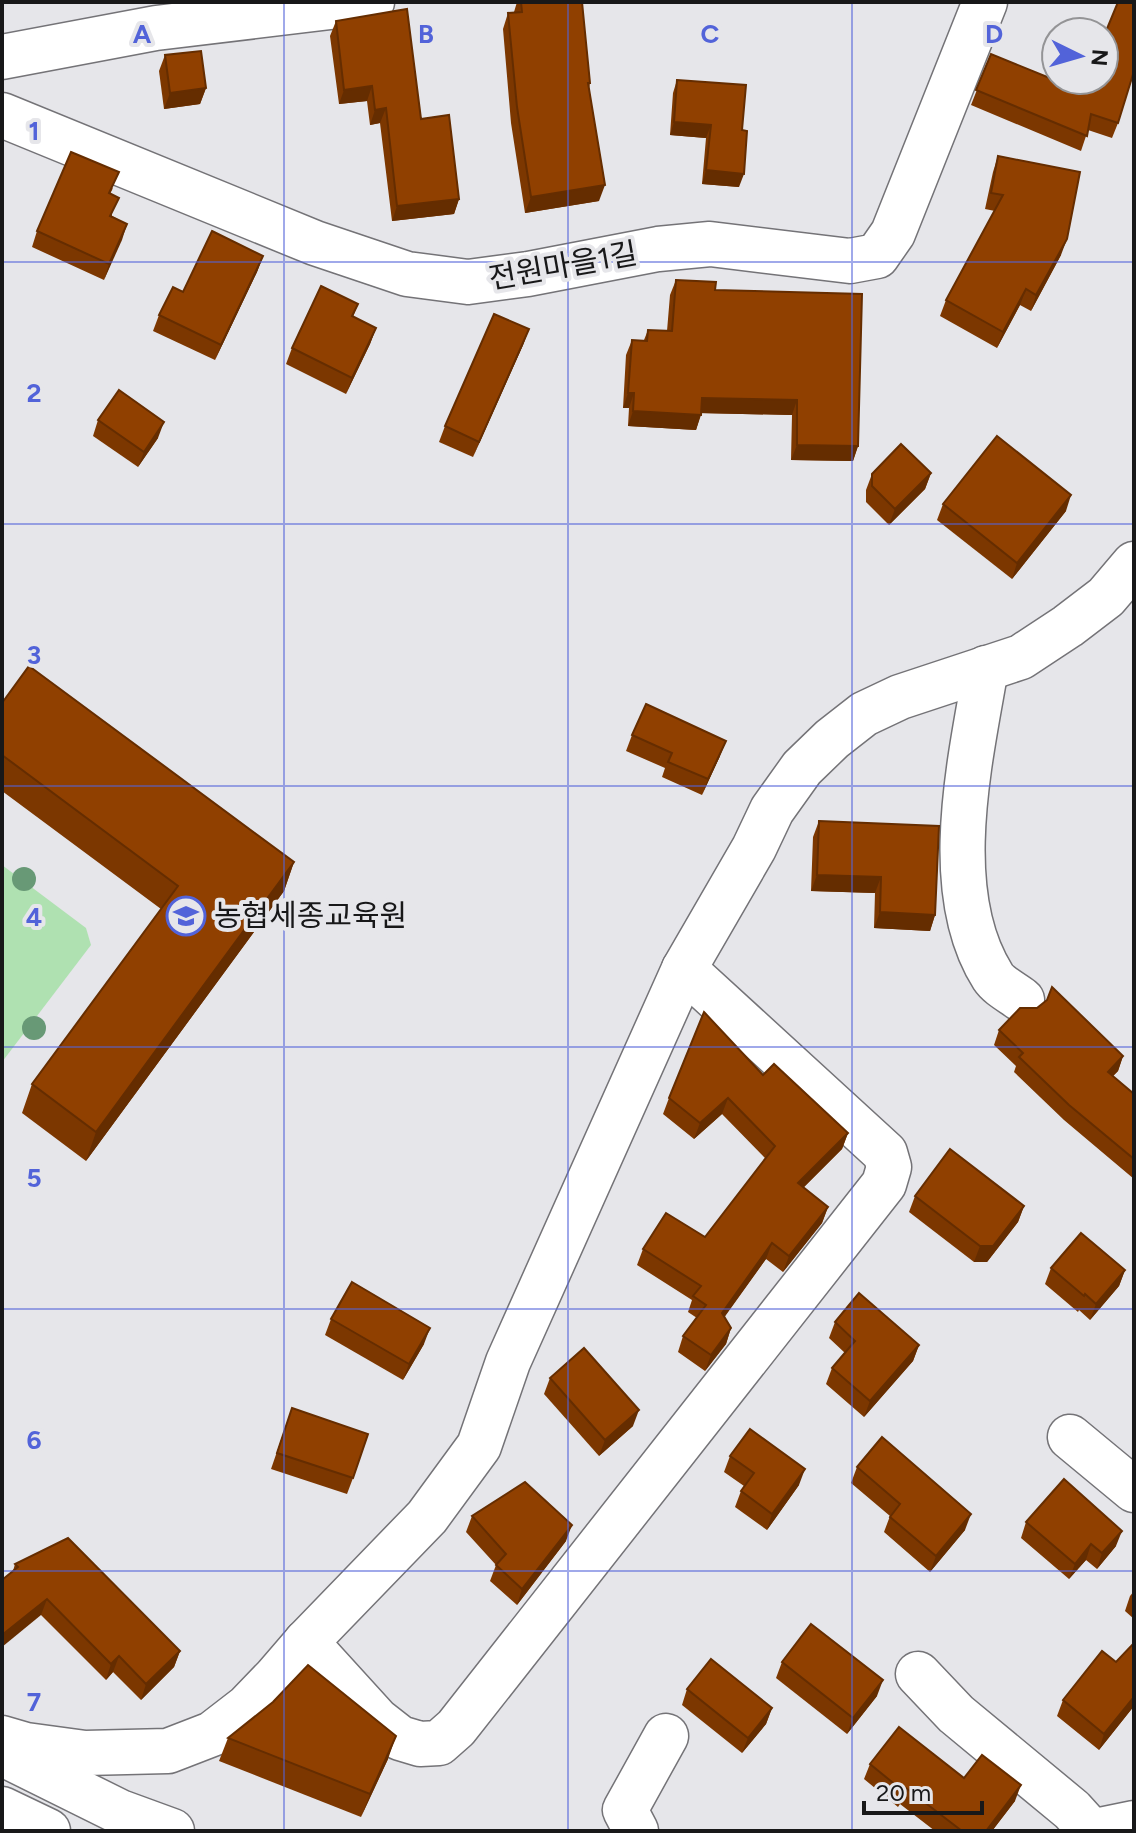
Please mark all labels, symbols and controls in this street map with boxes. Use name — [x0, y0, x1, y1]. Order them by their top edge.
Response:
north arrow — [1040, 16, 1120, 96]
text: A — [133, 18, 152, 50]
text: B — [418, 18, 434, 50]
text: C — [701, 18, 720, 50]
text: D — [985, 18, 1003, 50]
text: N — [1085, 48, 1114, 67]
text: 1 — [29, 115, 39, 147]
street label: 전원마을1길 — [486, 234, 640, 297]
text: 2 — [26, 377, 42, 409]
text: 3 — [27, 639, 41, 671]
school or university icon: 농협세종교육원 — [165, 895, 207, 937]
place label: 농협세종교육원 — [214, 897, 407, 934]
text: 4 — [26, 901, 42, 933]
text: 5 — [26, 1162, 42, 1194]
text: 6 — [26, 1424, 42, 1456]
text: 7 — [27, 1686, 41, 1718]
scale bar — [864, 1765, 982, 1815]
text: 20 m — [876, 1778, 931, 1807]

